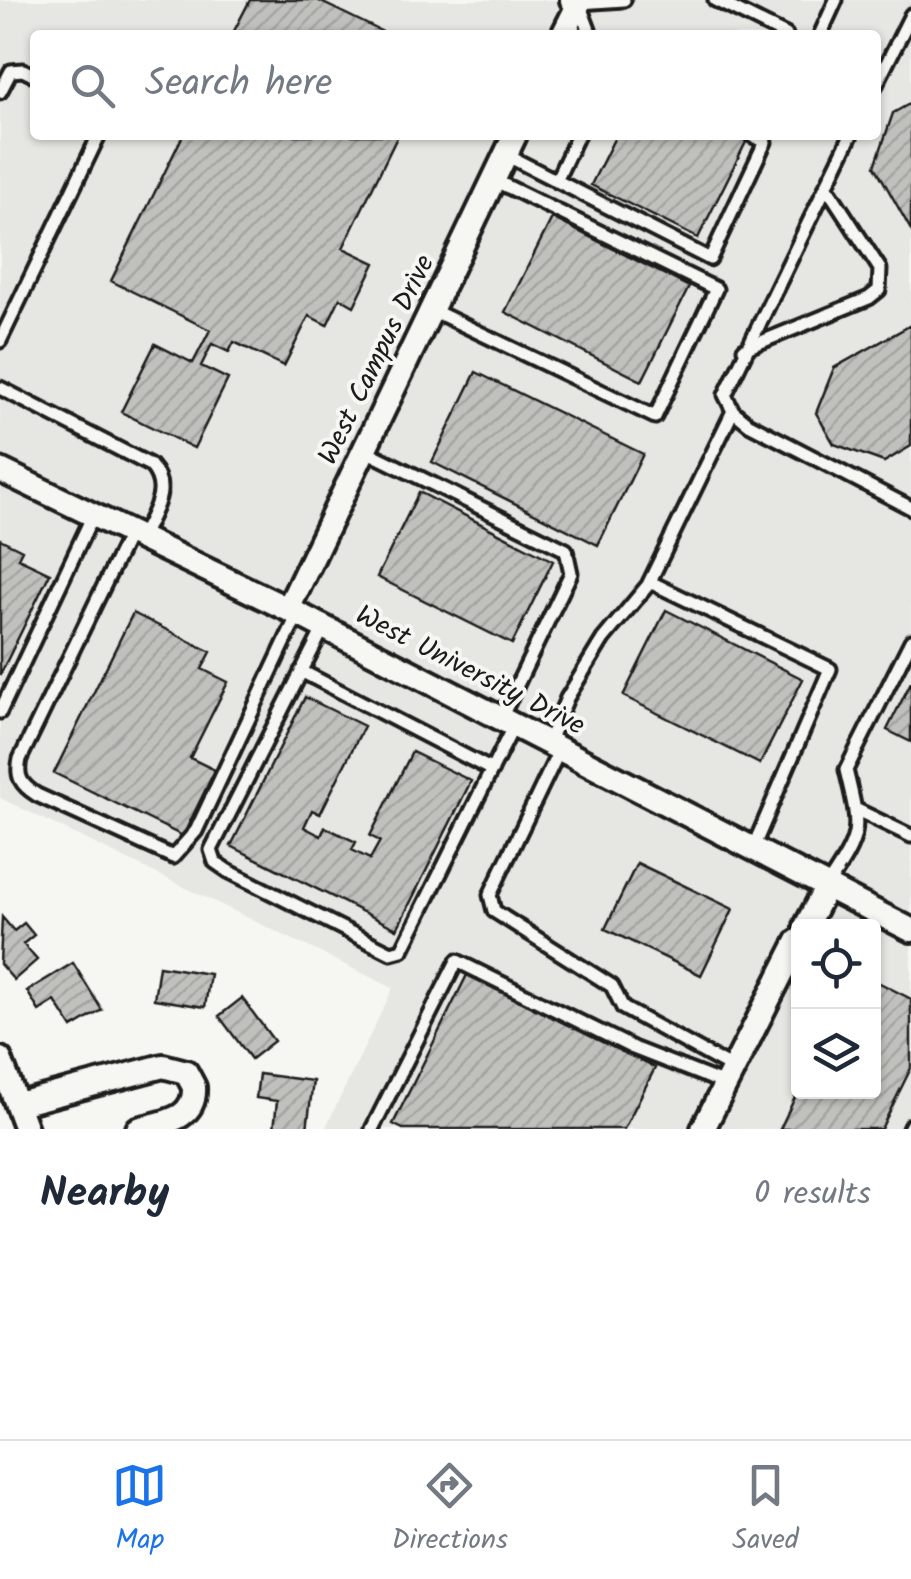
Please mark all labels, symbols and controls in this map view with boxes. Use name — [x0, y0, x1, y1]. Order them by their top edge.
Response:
search box — [30, 30, 881, 140]
text: Search here — [145, 55, 332, 115]
icon: search — [65, 58, 120, 113]
street label: West Campus Drive — [307, 247, 448, 473]
street label: West University Drive — [347, 594, 593, 749]
map controls — [791, 919, 881, 1099]
button: locate — [791, 919, 881, 1009]
button: layers — [791, 1009, 881, 1099]
text: Nearby — [40, 1161, 169, 1228]
text: 0 results — [754, 1169, 871, 1220]
tab: Map — [112, 1458, 167, 1563]
tab: Directions — [392, 1458, 508, 1563]
tab: Saved — [732, 1458, 799, 1563]

